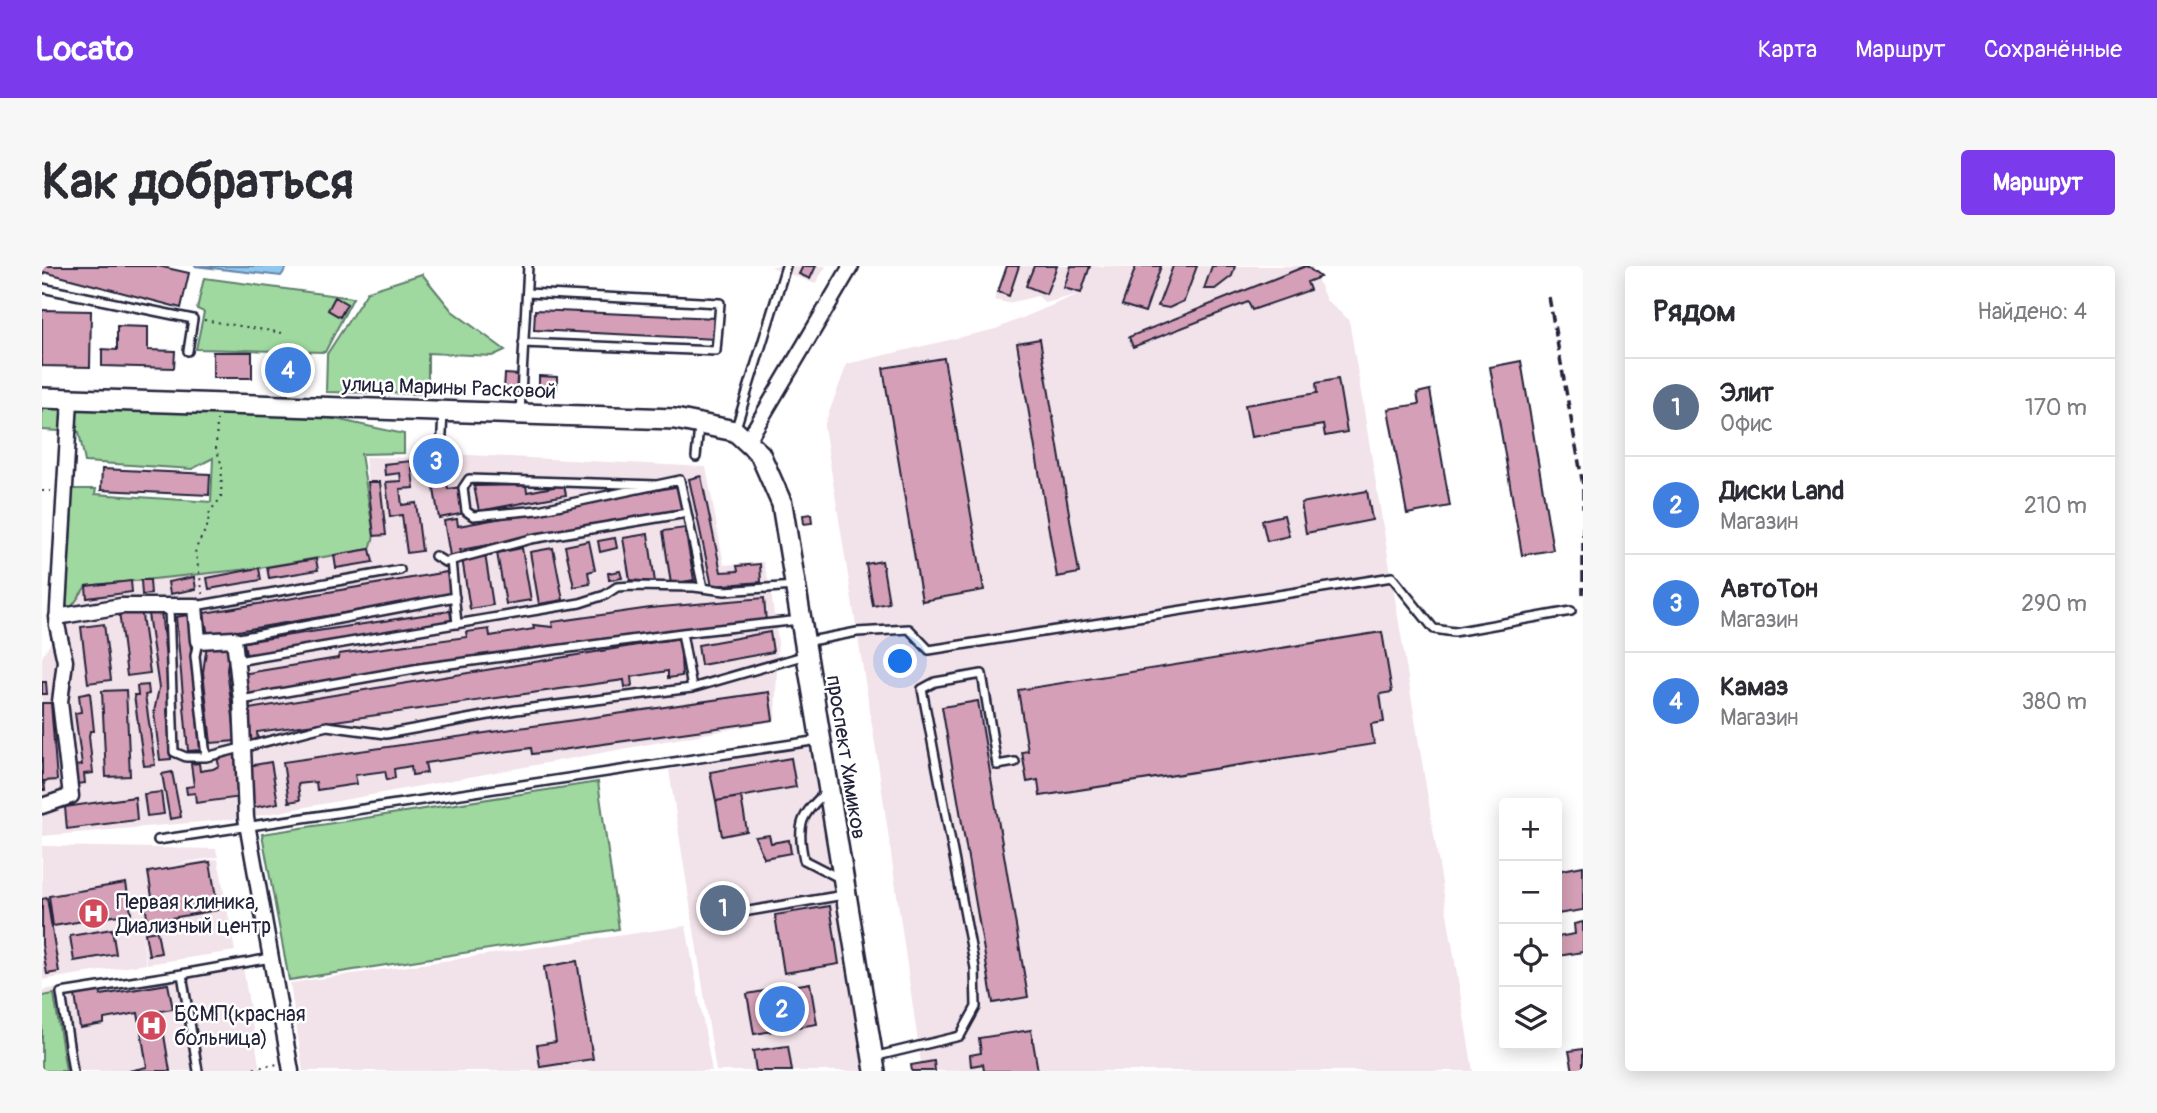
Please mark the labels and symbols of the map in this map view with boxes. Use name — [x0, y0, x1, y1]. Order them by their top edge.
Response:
pin: 4 — [265, 344, 311, 396]
street label: улица Марины Расковой — [340, 371, 557, 405]
pin: 3 — [413, 435, 459, 487]
your location — [883, 644, 917, 678]
street label: проспект Химиков — [820, 673, 872, 841]
pin: 1 — [700, 882, 746, 934]
place label: Первая клиника, Диализный центр — [115, 889, 271, 940]
hospital icon: Первая клиника, Диализный центр — [76, 897, 110, 931]
pin: 2 — [759, 983, 805, 1035]
place label: БСМП(красная больница) — [174, 1001, 306, 1052]
hospital icon: БСМП(красная больница) — [134, 1009, 168, 1043]

